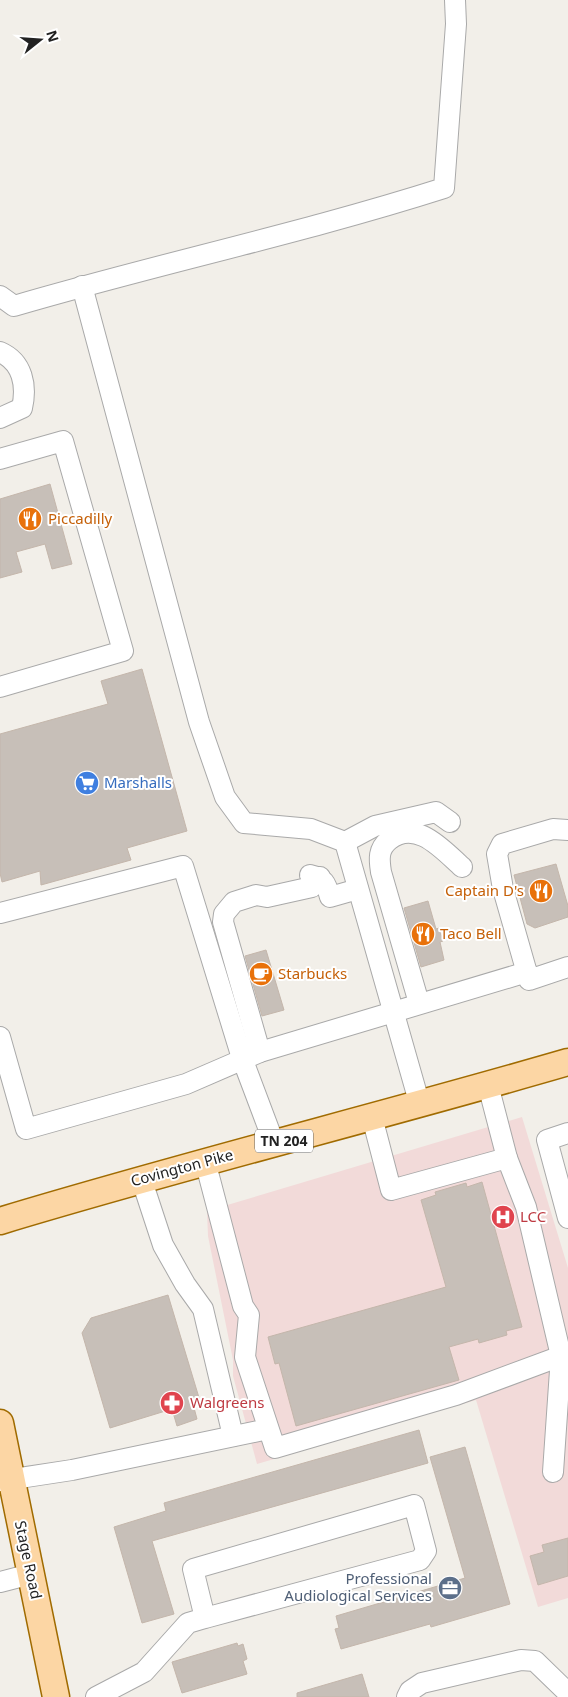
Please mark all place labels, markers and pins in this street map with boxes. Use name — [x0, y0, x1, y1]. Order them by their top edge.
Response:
restaurant icon: Piccadilly — [17, 506, 43, 532]
place label: Piccadilly — [48, 508, 113, 528]
supermarket icon: Marshalls — [74, 770, 100, 796]
place label: Marshalls — [104, 772, 172, 792]
restaurant icon: Captain D's — [528, 878, 554, 904]
place label: Captain D's — [445, 880, 524, 900]
restaurant icon: Taco Bell — [410, 921, 436, 947]
place label: Taco Bell — [440, 923, 502, 943]
cafe icon: Starbucks — [248, 961, 274, 987]
place label: Starbucks — [278, 963, 347, 983]
hospital icon: LCC — [490, 1204, 516, 1230]
place label: LCC — [520, 1206, 547, 1226]
pharmacy icon: Walgreens — [159, 1390, 185, 1416]
place label: Walgreens — [190, 1392, 264, 1412]
place label: Professional Audiological Services — [284, 1568, 432, 1605]
office icon: Professional Audiological Services — [437, 1575, 463, 1601]

